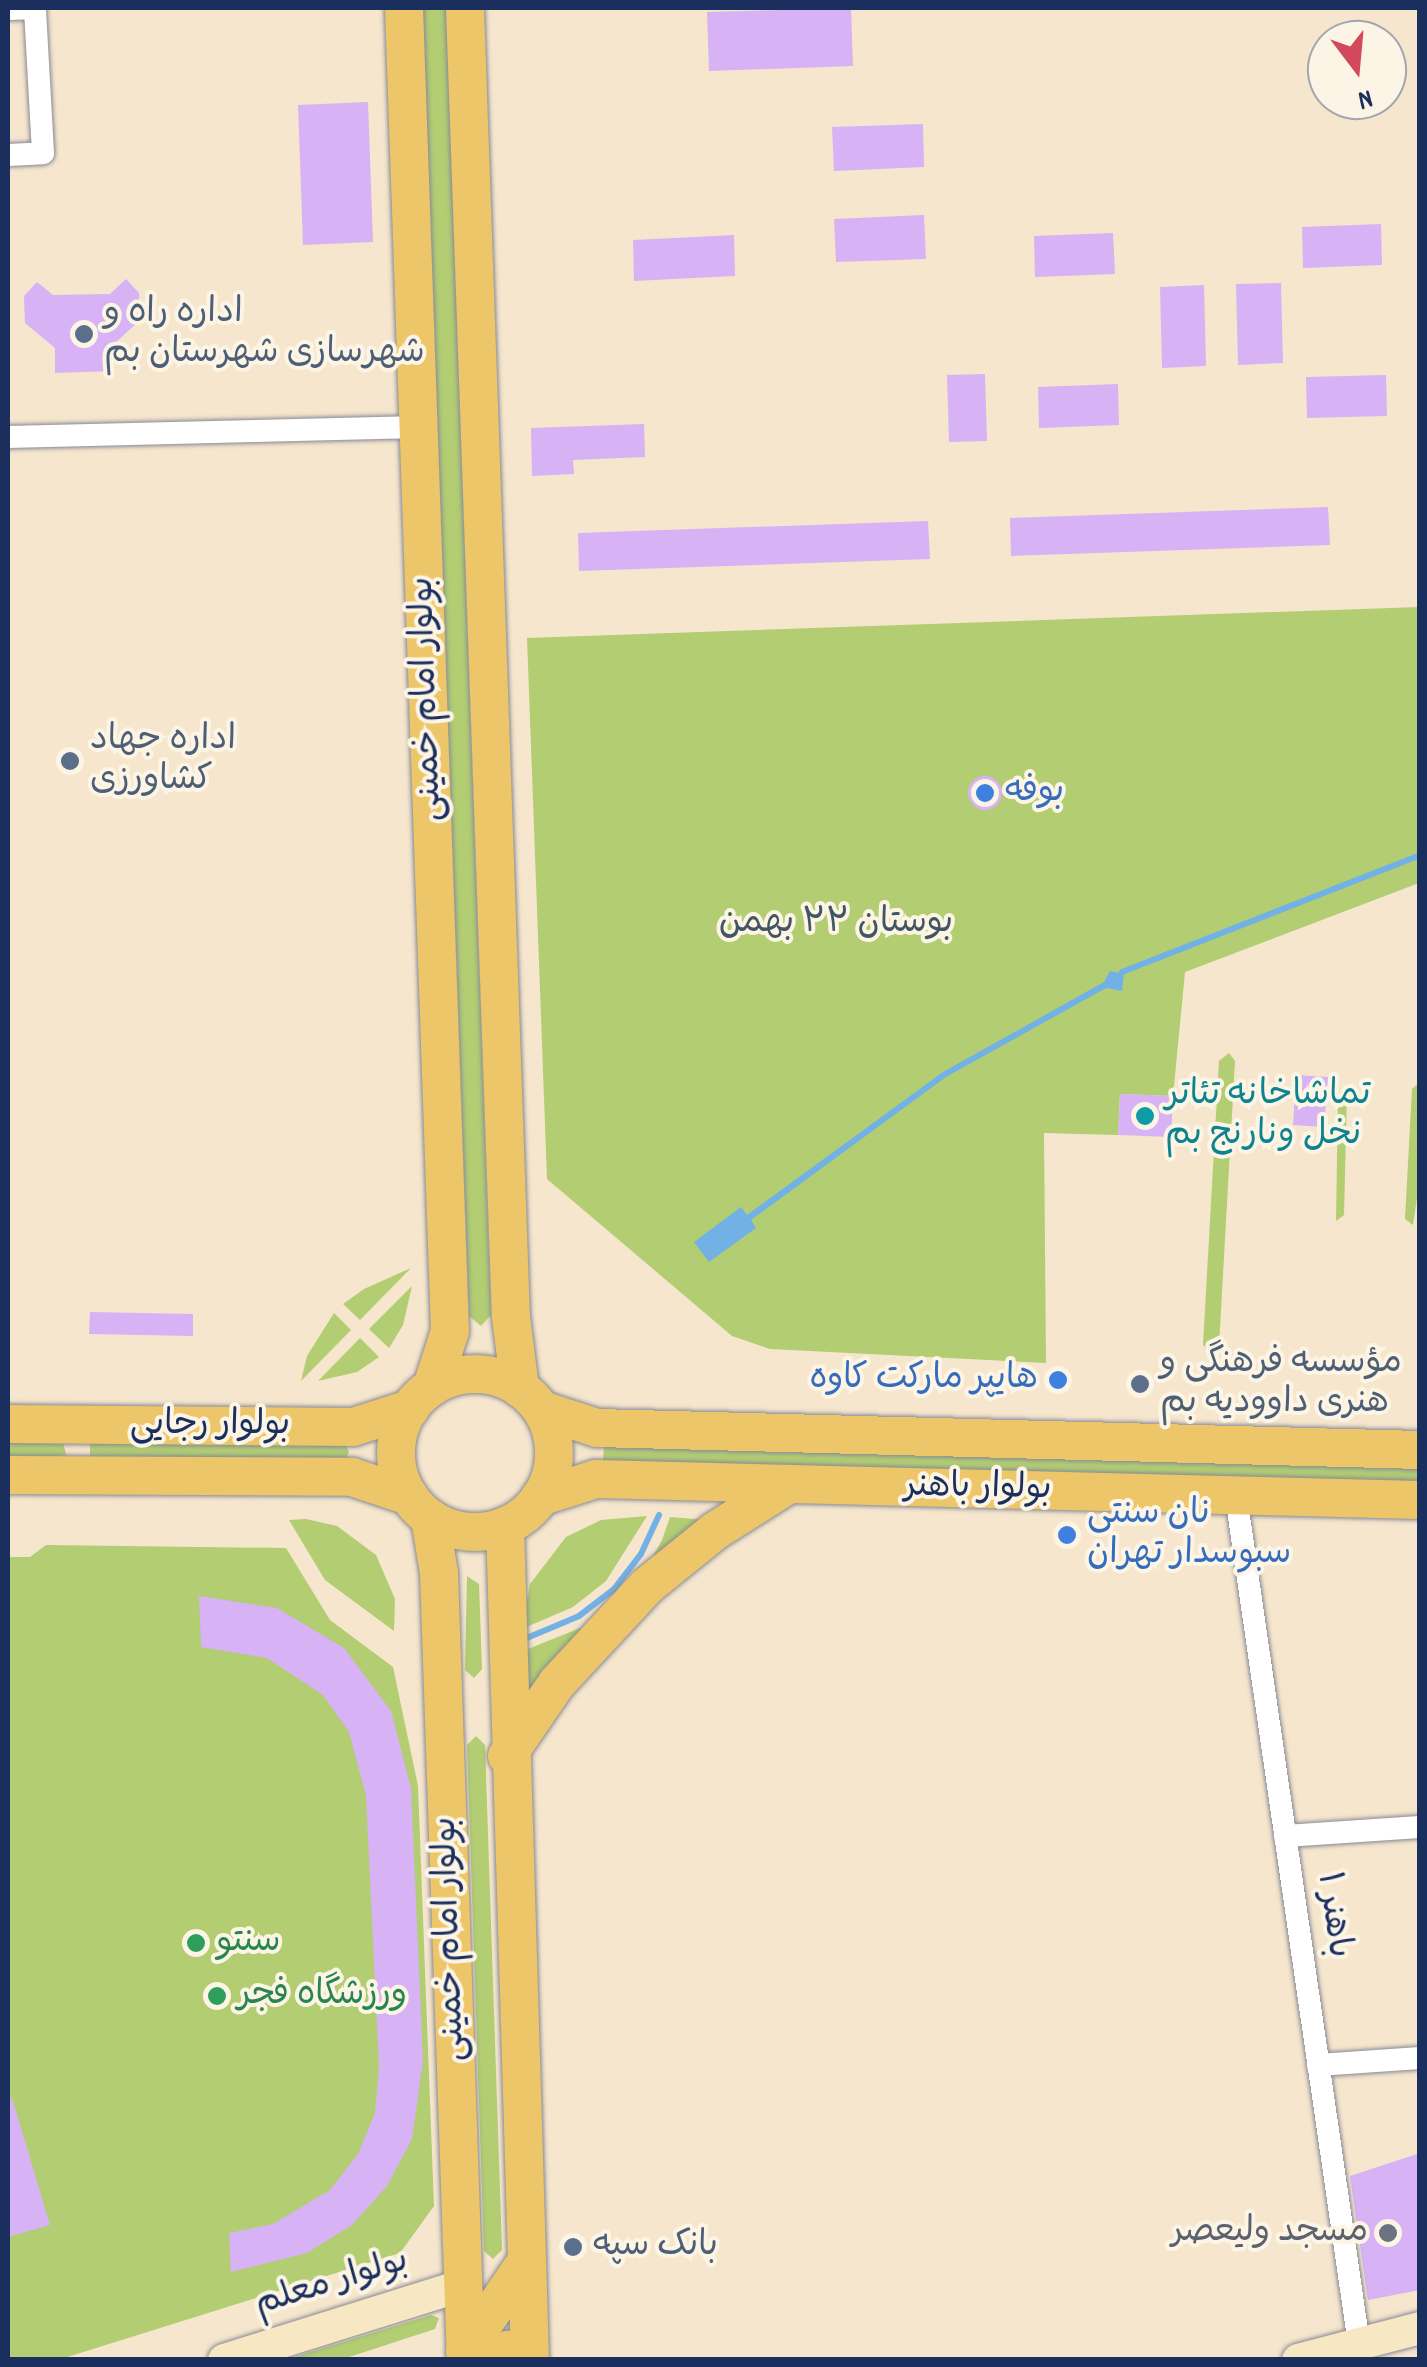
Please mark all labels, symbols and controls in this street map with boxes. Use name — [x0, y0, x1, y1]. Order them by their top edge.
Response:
north arrow — [1307, 20, 1407, 120]
text: N — [1353, 76, 1377, 118]
place label: اداره راه و شهرسازی شهرستان بم — [104, 293, 425, 375]
marker: اداره راه و شهرسازی شهرستان بم — [73, 323, 95, 345]
street label: بولوار امام خمینی — [403, 576, 453, 822]
place label: اداره جهاد کشاورزی — [90, 720, 236, 802]
marker: اداره جهاد کشاورزی — [59, 750, 81, 772]
place label: بوفه — [1005, 772, 1064, 814]
marker: بوفه — [974, 782, 996, 804]
park label: بوستان ۲۲ بهمن — [719, 903, 953, 945]
place label: تماشاخانه تئاتر نخل ونارنج بم — [1165, 1075, 1371, 1157]
marker: تماشاخانه تئاتر نخل ونارنج بم — [1134, 1105, 1156, 1127]
place label: مؤسسه فرهنگی و هنری داوودیه بم — [1160, 1343, 1402, 1425]
place label: هایپر مارکت کاوه — [809, 1359, 1038, 1401]
marker: هایپر مارکت کاوه — [1047, 1369, 1069, 1391]
marker: مؤسسه فرهنگی و هنری داوودیه بم — [1129, 1373, 1151, 1395]
street label: بولوار رجایی — [130, 1405, 290, 1447]
street label: بولوار باهنر — [904, 1467, 1052, 1511]
place label: نان سنتی سبوسدار تهران — [1087, 1494, 1291, 1576]
marker: نان سنتی سبوسدار تهران — [1056, 1524, 1078, 1546]
street label: بولوار امام خمینی — [426, 1816, 476, 2062]
street label: باهنر ۱ — [1305, 1869, 1359, 1961]
place label: سنتو — [216, 1922, 281, 1964]
marker: سنتو — [185, 1932, 207, 1954]
place label: ورزشگاه فجر — [237, 1975, 407, 2017]
marker: ورزشگاه فجر — [206, 1985, 228, 2007]
place label: مسجد ولیعصر — [1171, 2212, 1368, 2254]
marker: مسجد ولیعصر — [1377, 2222, 1399, 2244]
place label: بانک سپه — [593, 2226, 718, 2268]
marker: بانک سپه — [562, 2236, 584, 2258]
street label: بولوار معلم — [250, 2241, 414, 2327]

